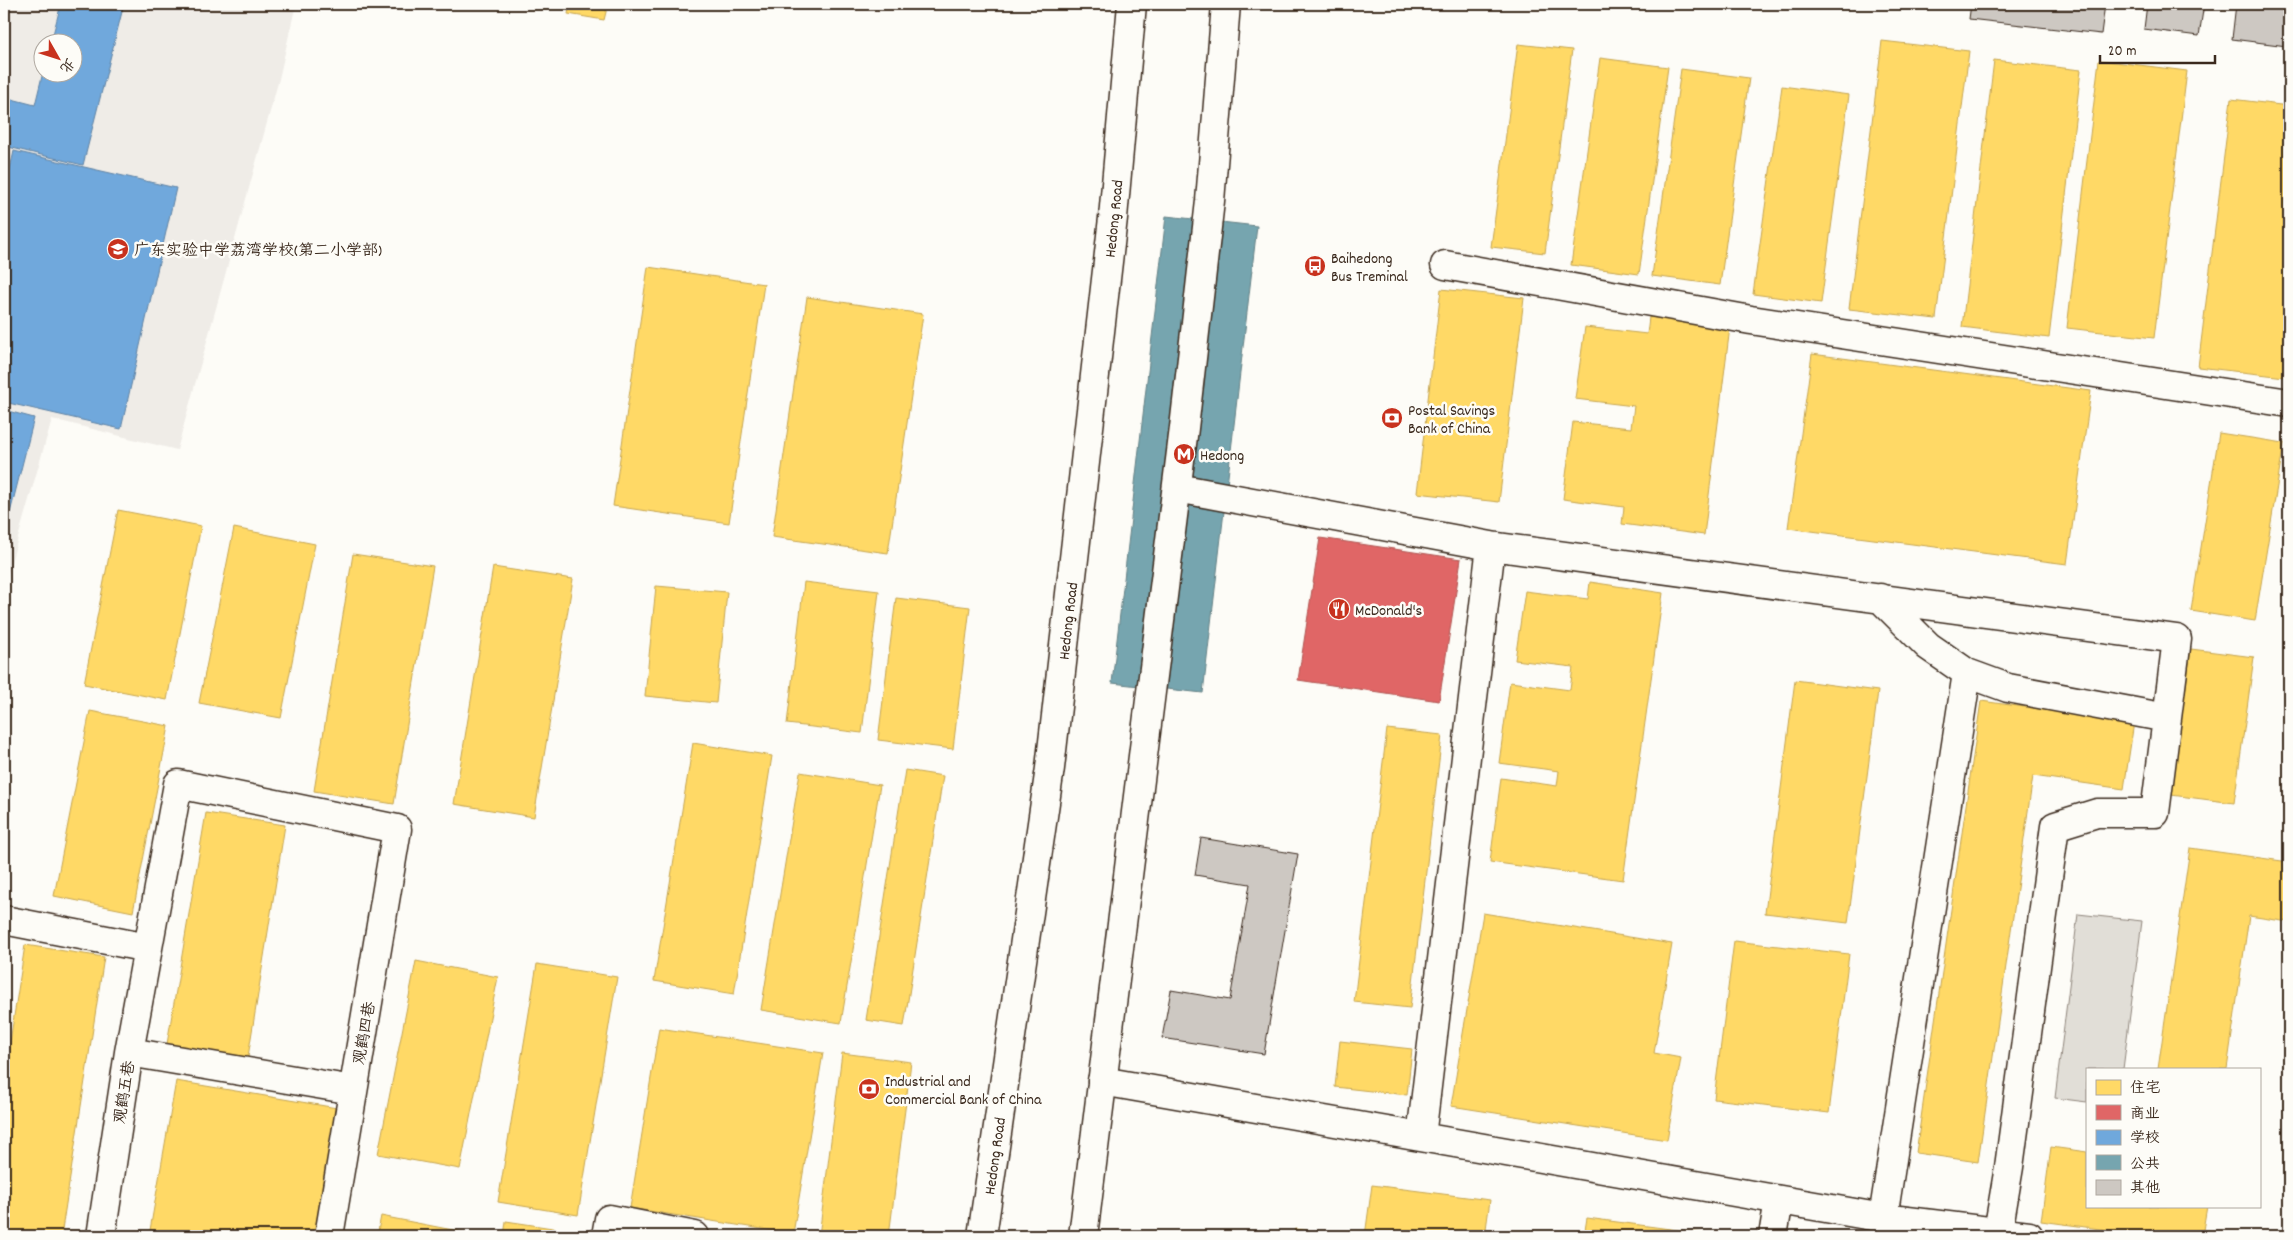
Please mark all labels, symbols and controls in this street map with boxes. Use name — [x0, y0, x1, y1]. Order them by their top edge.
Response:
north arrow — [32, 32, 82, 82]
scale bar — [2100, 32, 2216, 64]
text: 20 m — [2108, 41, 2136, 63]
text: 北 — [54, 53, 79, 77]
street label: Hedong Road — [1100, 179, 1130, 259]
school or university icon: 广东实验中学荔湾学校(第二小学部) — [106, 237, 130, 261]
place label: 广东实验中学荔湾学校(第二小学部) — [134, 240, 382, 263]
place label: Baihedong Bus Treminal — [1331, 248, 1408, 289]
bus stop icon: Baihedong Bus Treminal — [1303, 254, 1327, 278]
place label: Postal Savings Bank of China — [1408, 400, 1496, 441]
bank icon: Postal Savings Bank of China — [1380, 406, 1404, 430]
metro station icon: Hedong — [1172, 442, 1196, 466]
place label: Hedong — [1200, 445, 1244, 468]
street label: Hedong Road — [1053, 581, 1085, 661]
restaurant icon: McDonald's — [1327, 597, 1351, 621]
place label: McDonald's — [1355, 600, 1423, 623]
street label: 观鹤四巷 — [349, 1000, 382, 1067]
street label: 观鹤五巷 — [109, 1059, 142, 1126]
legend — [2086, 1068, 2260, 1208]
place label: Industrial and Commercial Bank of China — [885, 1071, 1042, 1112]
bank icon: Industrial and Commercial Bank of China — [857, 1077, 881, 1101]
text: 住宅 — [2130, 1078, 2160, 1100]
text: 商业 — [2130, 1104, 2160, 1126]
street label: Hedong Road — [979, 1116, 1013, 1196]
text: 学校 — [2130, 1128, 2160, 1150]
text: 公共 — [2130, 1154, 2160, 1176]
text: 其他 — [2130, 1178, 2160, 1200]

